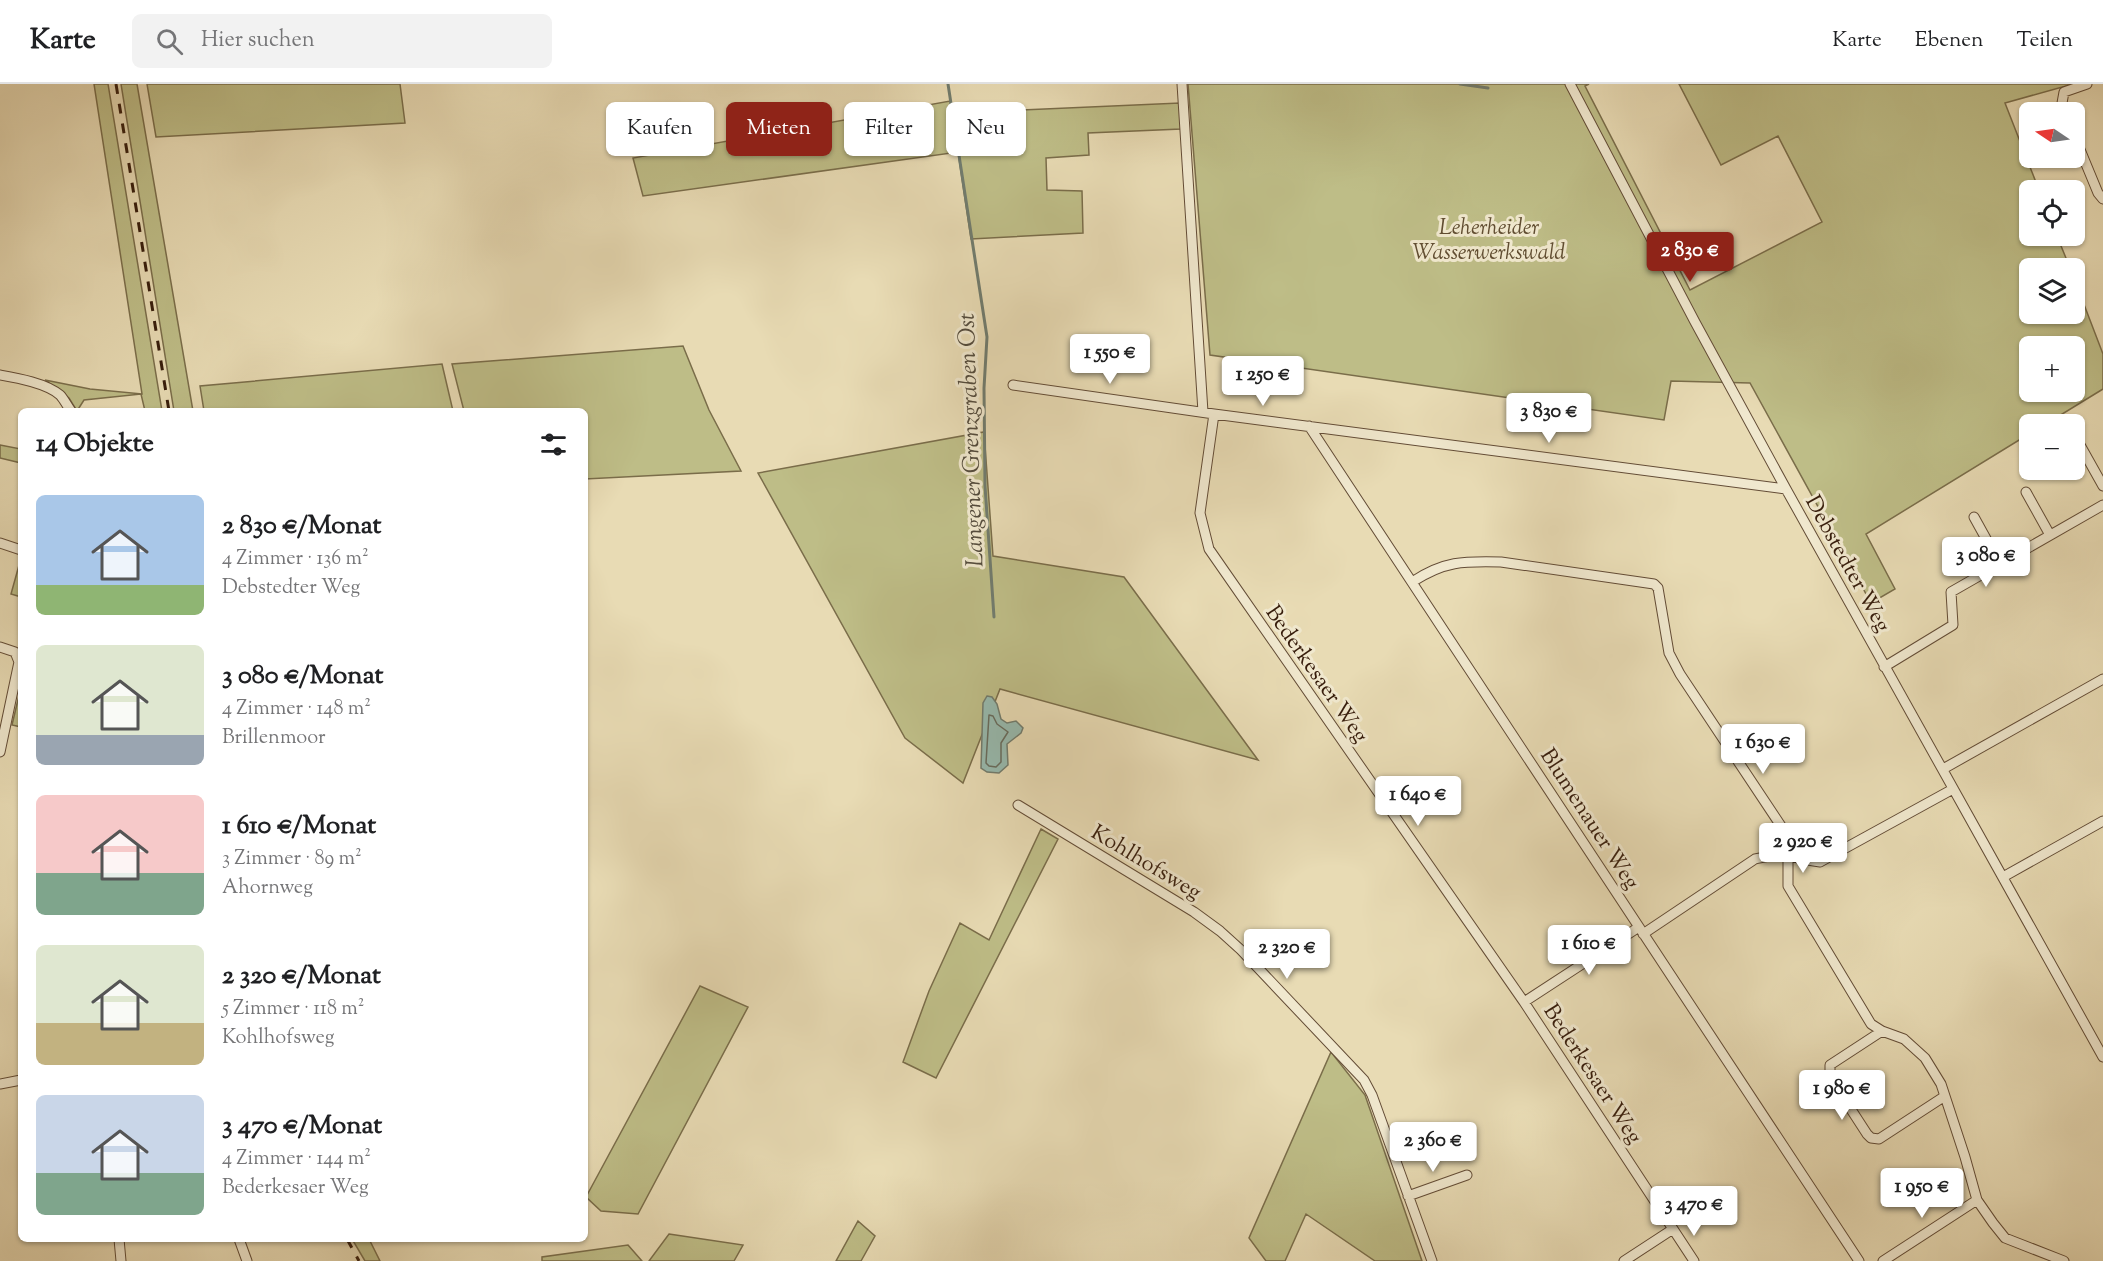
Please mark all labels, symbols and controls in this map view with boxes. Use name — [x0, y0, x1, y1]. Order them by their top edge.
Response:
search box — [132, 14, 552, 68]
text: Karte — [30, 21, 96, 61]
icon: search — [153, 25, 186, 58]
text: Hier suchen — [201, 25, 315, 57]
text: Karte — [1832, 26, 1882, 56]
text: Ebenen — [1915, 26, 1983, 56]
text: Teilen — [2016, 26, 2073, 56]
chip: Kaufen — [606, 102, 714, 156]
chip: Mieten — [726, 102, 832, 156]
chip: Filter — [844, 102, 934, 156]
chip: Neu — [946, 102, 1026, 156]
north arrow — [2019, 102, 2085, 168]
map controls — [2019, 102, 2085, 480]
button: locate — [2019, 180, 2085, 246]
park label: Leherheider Wasserwerkswald — [1413, 213, 1566, 270]
pin: 2 830 € — [1635, 232, 1745, 283]
text: 2 830 € — [1661, 237, 1719, 266]
button: layers — [2019, 258, 2085, 324]
water label: Langener Grenzgraben Ost — [951, 312, 993, 568]
pin: 1 550 € — [1055, 334, 1165, 385]
button: + — [2019, 336, 2085, 402]
text: 1 550 € — [1084, 339, 1136, 368]
pin: 1 250 € — [1208, 356, 1318, 407]
text: 1 250 € — [1236, 361, 1290, 390]
pin: 3 830 € — [1494, 393, 1604, 444]
text: 3 830 € — [1520, 398, 1578, 427]
button: − — [2019, 414, 2085, 480]
text: 14 Objekte — [36, 426, 154, 463]
icon: filters — [537, 428, 570, 461]
street label: Debstedter Weg — [1796, 490, 1897, 639]
text: 2 830 €/Monat — [222, 508, 381, 545]
icon: home — [84, 519, 156, 591]
pin: 3 080 € — [1931, 537, 2041, 588]
text: 3 080 € — [1956, 542, 2016, 571]
text: 4 Zimmer · 136 m² — [222, 545, 369, 574]
text: Debstedter Weg — [222, 574, 360, 603]
street label: Bederkesaer Weg — [1256, 599, 1375, 750]
text: 3 080 €/Monat — [222, 658, 383, 695]
icon: home — [84, 669, 156, 741]
text: 4 Zimmer · 148 m² — [222, 695, 371, 724]
text: Brillenmoor — [222, 724, 326, 753]
pin: 1 630 € — [1708, 724, 1818, 775]
text: 1 630 € — [1735, 729, 1791, 758]
street label: Blumenauer Weg — [1531, 743, 1646, 897]
pin: 1 640 € — [1363, 776, 1473, 827]
text: 1 640 € — [1389, 781, 1447, 810]
text: 1 610 €/Monat — [222, 808, 376, 845]
street label: Kohlhofsweg — [1084, 818, 1207, 909]
icon: home — [84, 819, 156, 891]
pin: 2 920 € — [1748, 823, 1858, 874]
text: 2 920 € — [1773, 828, 1833, 857]
text: 3 Zimmer · 89 m² — [222, 845, 362, 874]
text: Ahornweg — [222, 874, 313, 903]
pin: 1 610 € — [1534, 925, 1644, 976]
pin: 2 320 € — [1232, 929, 1342, 980]
text: 1 610 € — [1562, 930, 1616, 959]
text: 2 320 € — [1258, 934, 1316, 963]
text: 2 320 €/Monat — [222, 958, 381, 995]
icon: home — [84, 969, 156, 1041]
text: 5 Zimmer · 118 m² — [222, 995, 364, 1024]
street label: Bederkesaer Weg — [1534, 998, 1649, 1151]
text: Kohlhofsweg — [222, 1024, 334, 1053]
pin: 1 980 € — [1787, 1070, 1897, 1121]
text: 1 980 € — [1813, 1075, 1871, 1104]
text: 3 470 €/Monat — [222, 1108, 382, 1145]
icon: home — [84, 1119, 156, 1191]
pin: 2 360 € — [1378, 1122, 1488, 1173]
text: 2 360 € — [1404, 1127, 1462, 1156]
text: 4 Zimmer · 144 m² — [222, 1145, 371, 1174]
pin: 1 950 € — [1867, 1168, 1977, 1219]
text: 1 950 € — [1895, 1173, 1949, 1202]
text: Bederkesaer Weg — [222, 1174, 369, 1203]
pin: 3 470 € — [1639, 1186, 1749, 1237]
text: 3 470 € — [1664, 1191, 1724, 1220]

